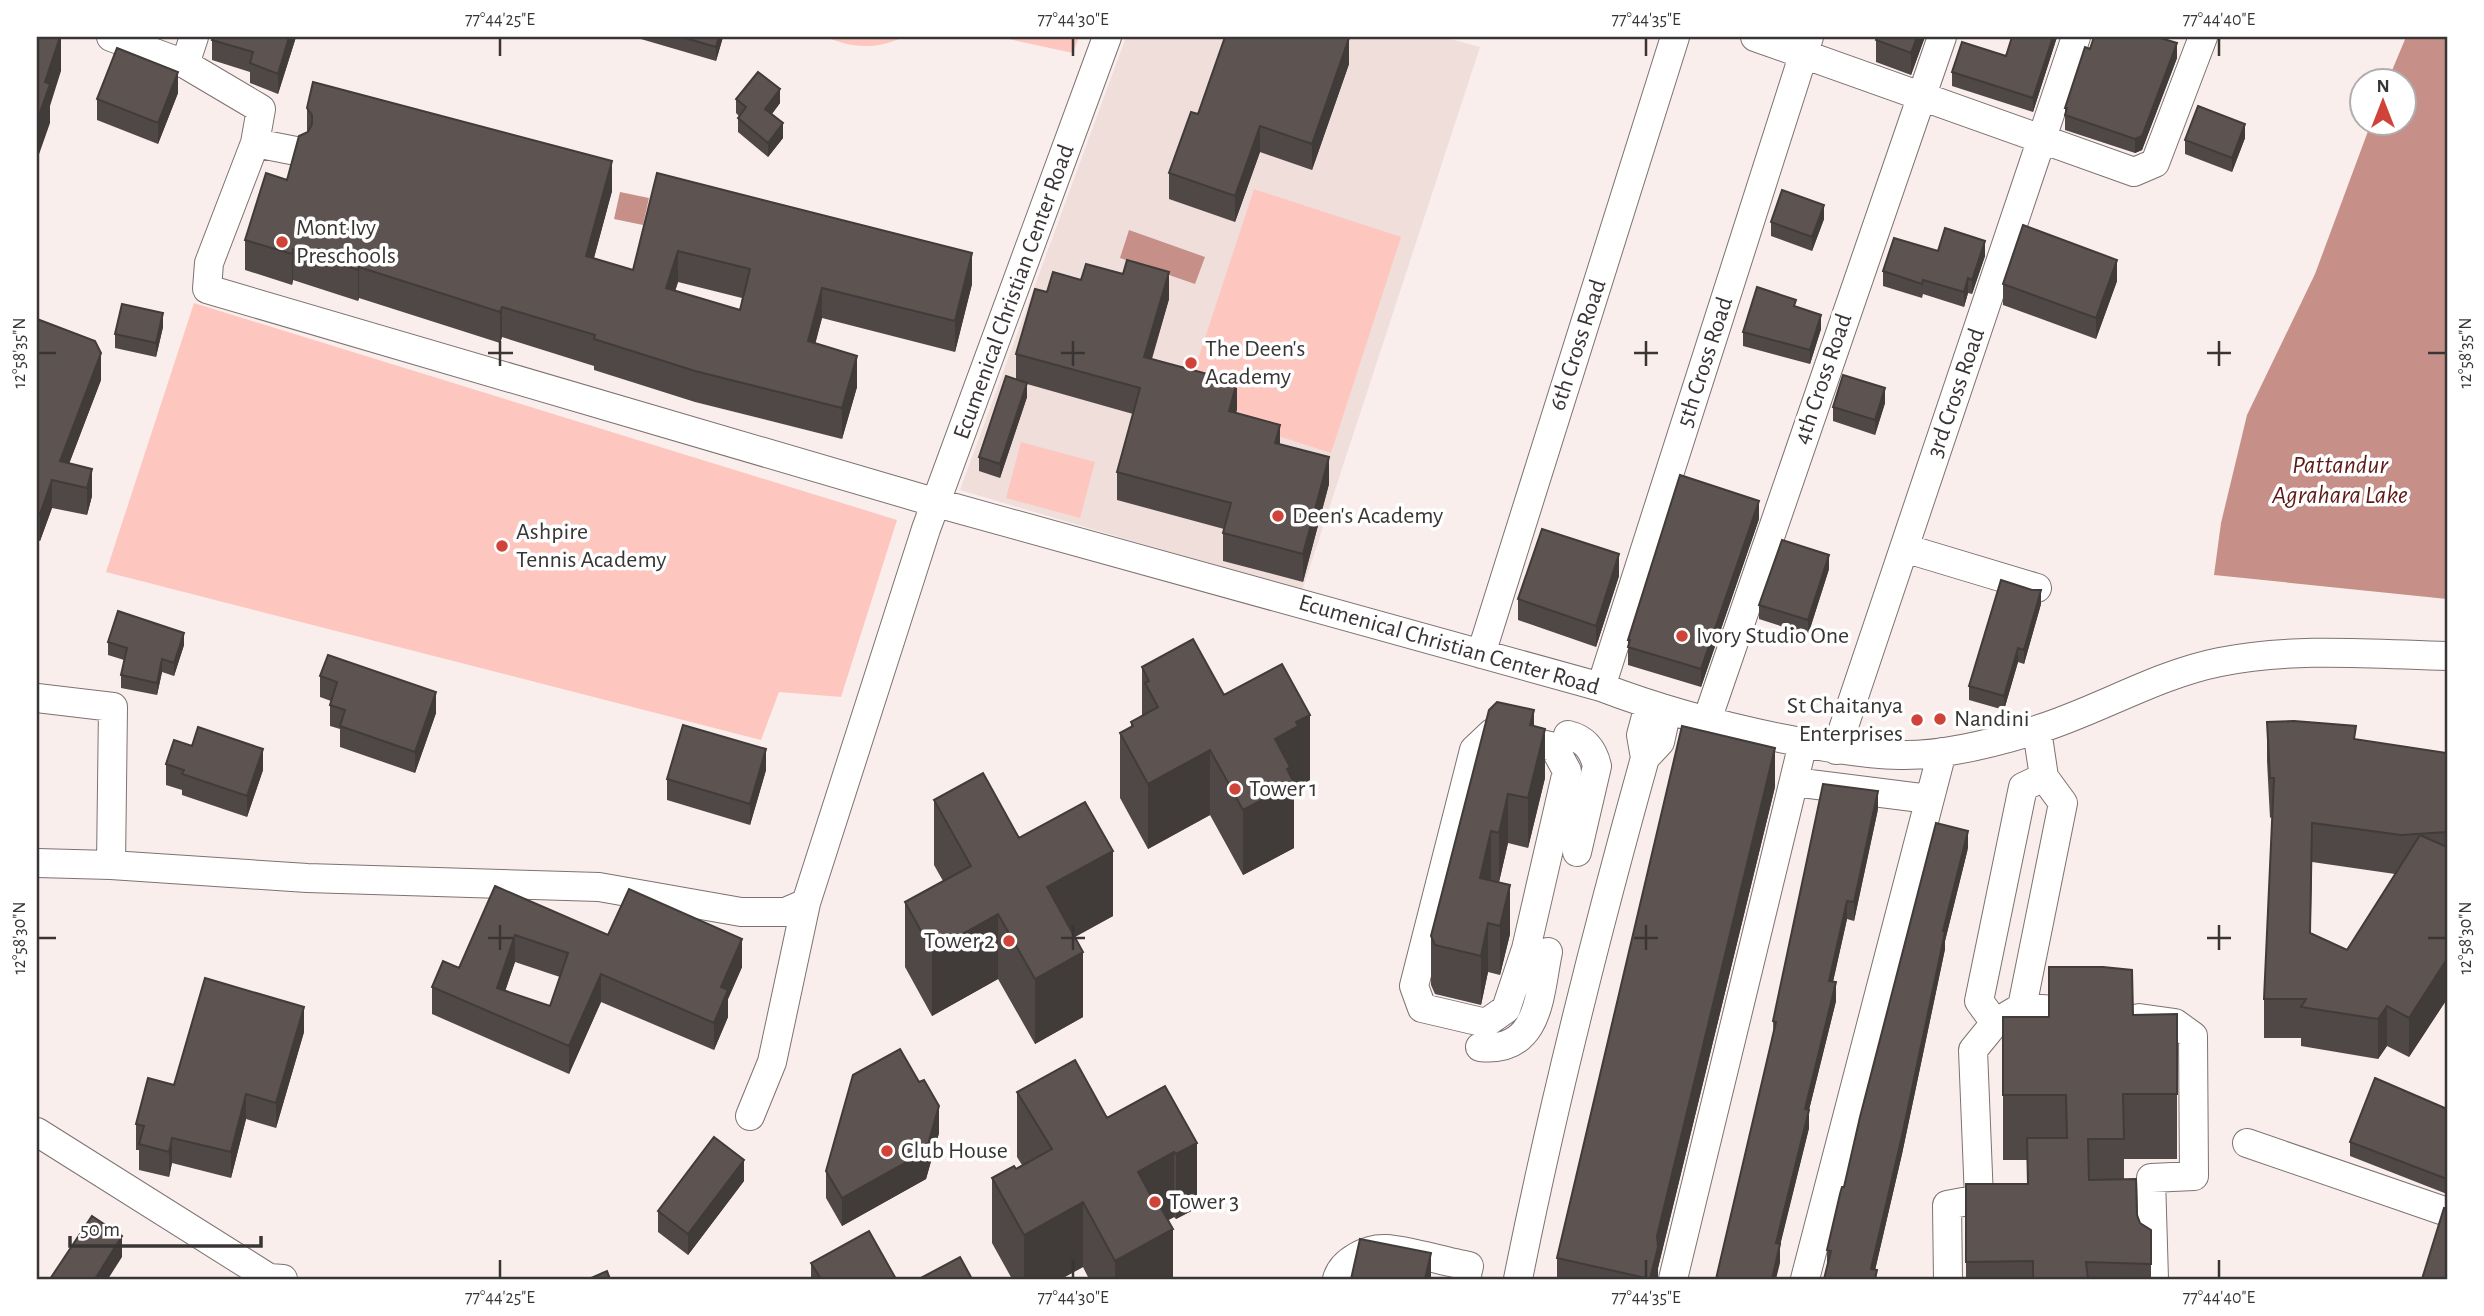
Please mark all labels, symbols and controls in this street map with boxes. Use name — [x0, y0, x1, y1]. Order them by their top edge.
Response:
text: 77°44'25"E — [465, 11, 535, 29]
text: 77°44'30"E — [1037, 11, 1109, 29]
text: 77°44'35"E — [1611, 11, 1681, 29]
text: 77°44'40"E — [2183, 11, 2256, 29]
north arrow — [2348, 66, 2418, 136]
text: N — [2376, 77, 2390, 96]
street label: Ecumenical Christian Center Road — [949, 141, 1079, 443]
place label: Mont Ivy Preschools — [296, 216, 396, 268]
marker: Mont Ivy Preschools — [274, 234, 290, 250]
street label: 6th Cross Road — [1546, 276, 1610, 414]
street label: 5th Cross Road — [1673, 294, 1737, 430]
street label: 4th Cross Road — [1789, 311, 1857, 447]
text: 12°58'35"N — [11, 318, 29, 388]
text: 12°58'35"N — [2457, 318, 2475, 388]
street label: 3rd Cross Road — [1923, 325, 1989, 461]
place label: The Deen's Academy — [1205, 337, 1305, 389]
marker: The Deen's Academy — [1183, 355, 1199, 371]
water label: Pattandur Agrahara Lake — [2271, 452, 2408, 508]
place label: Deen's Academy — [1292, 504, 1443, 528]
marker: Deen's Academy — [1270, 508, 1286, 524]
place label: Ashpire Tennis Academy — [516, 520, 666, 572]
marker: Ashpire Tennis Academy — [494, 538, 510, 554]
street label: Ecumenical Christian Center Road — [1296, 591, 1602, 699]
place label: Ivory Studio One — [1696, 624, 1849, 648]
marker: Ivory Studio One — [1674, 628, 1690, 644]
place label: St Chaitanya Enterprises — [1787, 694, 1903, 746]
place label: Nandini — [1954, 707, 2030, 731]
marker: Nandini — [1932, 711, 1948, 727]
marker: St Chaitanya Enterprises — [1909, 712, 1925, 728]
place label: Tower 1 — [1249, 777, 1318, 801]
marker: Tower 1 — [1227, 781, 1243, 797]
text: 12°58'30"N — [11, 902, 29, 974]
text: 12°58'30"N — [2457, 902, 2475, 974]
place label: Tower 2 — [924, 929, 995, 953]
marker: Tower 2 — [1001, 933, 1017, 949]
place label: Club House — [901, 1139, 1008, 1163]
marker: Club House — [879, 1143, 895, 1159]
place label: Tower 3 — [1169, 1190, 1239, 1214]
marker: Tower 3 — [1147, 1194, 1163, 1210]
scale bar — [70, 1204, 261, 1248]
text: 50 m — [80, 1219, 120, 1240]
text: 77°44'25"E — [465, 1289, 535, 1307]
text: 77°44'30"E — [1037, 1289, 1109, 1307]
text: 77°44'35"E — [1611, 1289, 1681, 1307]
text: 77°44'40"E — [2183, 1289, 2256, 1307]

